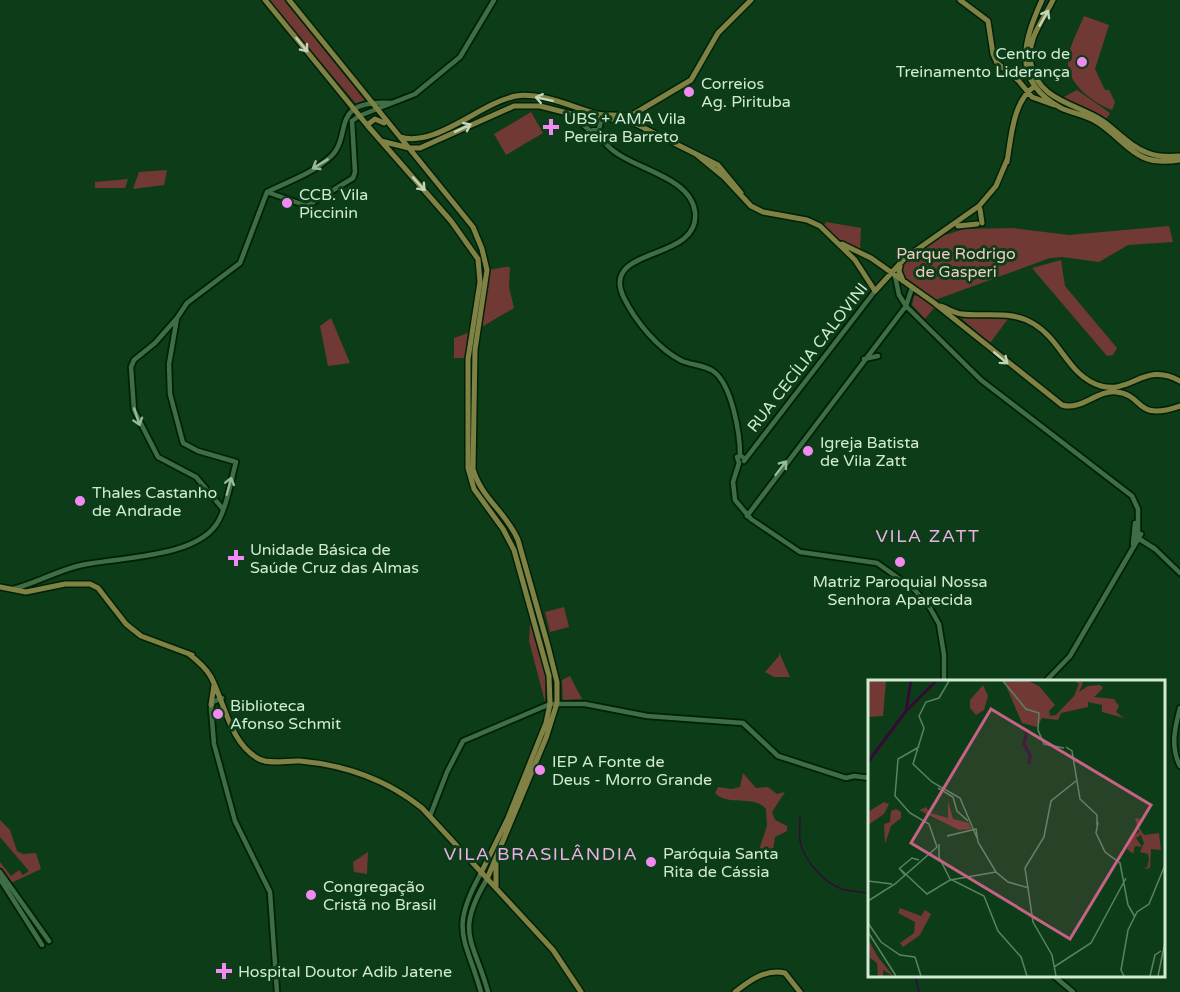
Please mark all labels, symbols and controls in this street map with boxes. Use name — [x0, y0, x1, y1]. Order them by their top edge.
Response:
one-way arrow — [1038, 10, 1050, 27]
one-way arrow — [296, 37, 309, 53]
place label: Centro de Treinamento Liderança — [896, 44, 1070, 82]
marker: Centro de Treinamento Liderança — [1075, 55, 1089, 69]
place label: Correios Ag. Pirituba — [701, 74, 791, 112]
marker: Correios Ag. Pirituba — [682, 85, 696, 99]
one-way arrow — [535, 93, 554, 104]
place label: UBS + AMA Vila Pereira Barreto — [564, 109, 686, 147]
marker: UBS + AMA Vila Pereira Barreto — [542, 118, 560, 136]
one-way arrow — [454, 122, 472, 134]
one-way arrow — [312, 159, 329, 171]
one-way arrow — [412, 176, 426, 191]
place label: CCB. Vila Piccinin — [299, 185, 368, 223]
marker: CCB. Vila Piccinin — [280, 196, 294, 210]
park label: Parque Rodrigo de Gasperi — [896, 244, 1016, 282]
street label: RUA CECÍLIA CALOVINI — [743, 279, 872, 436]
one-way arrow — [993, 352, 1009, 365]
one-way arrow — [132, 407, 143, 426]
place label: Igreja Batista de Vila Zatt — [820, 433, 919, 471]
marker: Igreja Batista de Vila Zatt — [801, 444, 815, 458]
one-way arrow — [775, 461, 788, 477]
one-way arrow — [224, 476, 236, 495]
place label: Thales Castanho de Andrade — [92, 483, 217, 521]
marker: Thales Castanho de Andrade — [73, 494, 87, 508]
district label: VILA ZATT — [876, 525, 980, 547]
place label: Unidade Básica de Saúde Cruz das Almas — [250, 540, 419, 578]
marker: Unidade Básica de Saúde Cruz das Almas — [227, 549, 245, 567]
marker: Matriz Paroquial Nossa Senhora Aparecida — [893, 555, 907, 569]
place label: Matriz Paroquial Nossa Senhora Aparecida — [812, 572, 988, 610]
inset map — [868, 680, 1165, 977]
place label: Biblioteca Afonso Schmit — [230, 696, 341, 734]
marker: Biblioteca Afonso Schmit — [211, 707, 225, 721]
place label: IEP A Fonte de Deus - Morro Grande — [552, 752, 712, 790]
marker: IEP A Fonte de Deus - Morro Grande — [533, 763, 547, 777]
district label: VILA BRASILÂNDIA — [444, 843, 638, 865]
place label: Paróquia Santa Rita de Cássia — [663, 844, 778, 882]
marker: Paróquia Santa Rita de Cássia — [644, 855, 658, 869]
place label: Congregação Cristã no Brasil — [323, 877, 436, 915]
marker: Congregação Cristã no Brasil — [304, 888, 318, 902]
marker: Hospital Doutor Adib Jatene — [215, 962, 233, 980]
place label: Hospital Doutor Adib Jatene — [238, 962, 452, 982]

